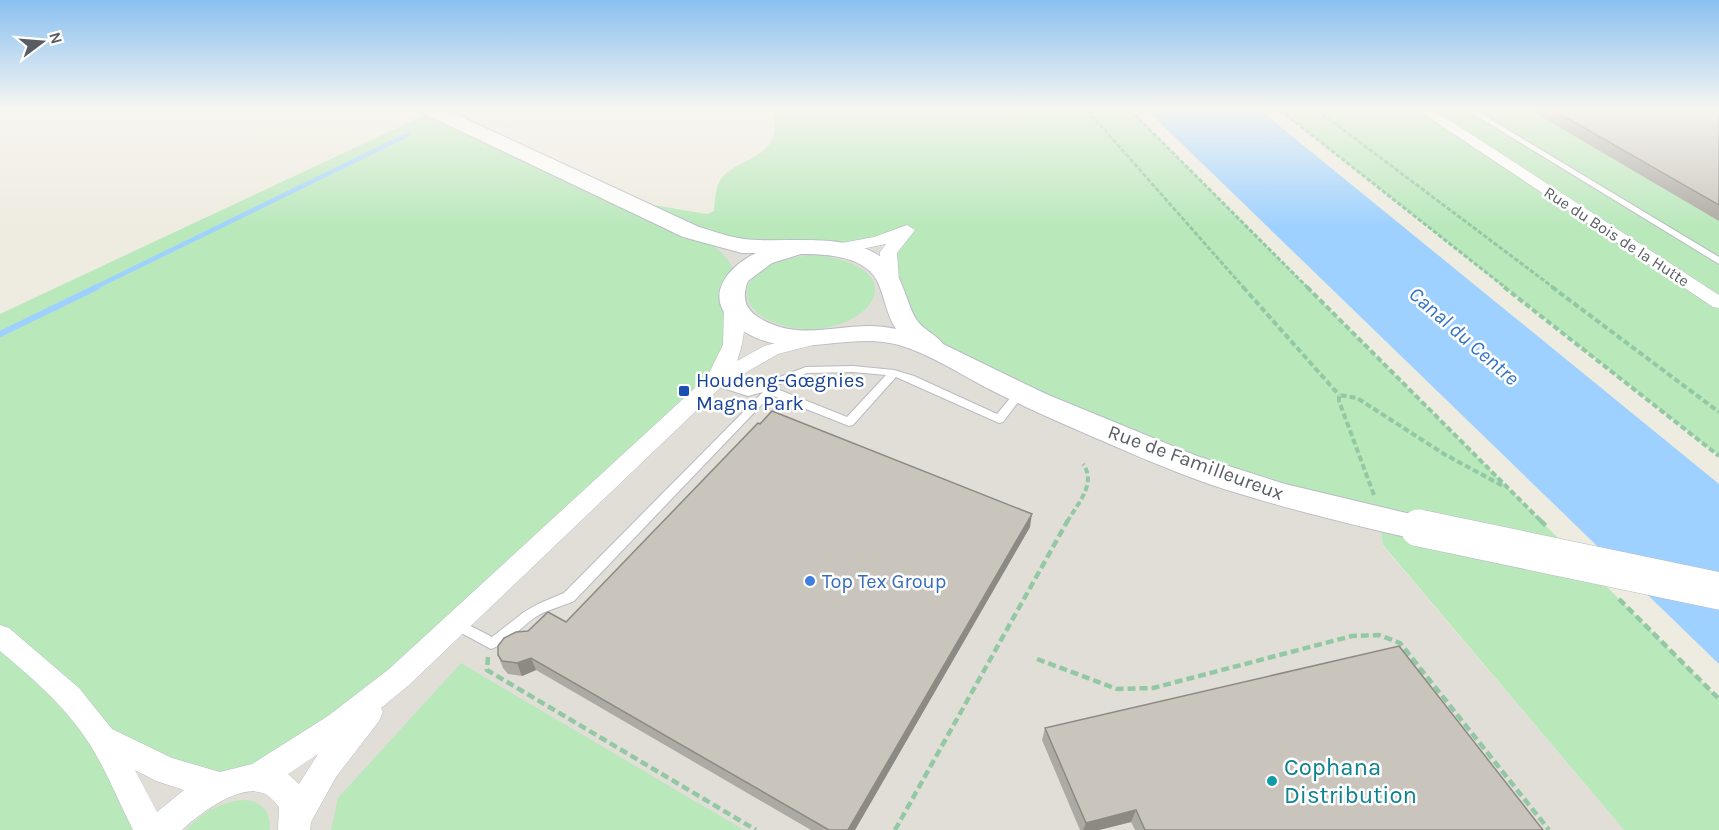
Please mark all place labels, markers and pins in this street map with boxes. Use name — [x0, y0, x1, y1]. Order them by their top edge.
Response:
place label: Houdeng-Gœgnies Magna Park — [696, 369, 865, 415]
marker: Houdeng-Gœgnies Magna Park — [677, 384, 691, 398]
place label: Top Tex Group — [822, 570, 946, 593]
marker: Top Tex Group — [803, 574, 817, 588]
place label: Cophana Distribution — [1284, 753, 1417, 809]
marker: Cophana Distribution — [1265, 774, 1279, 788]

